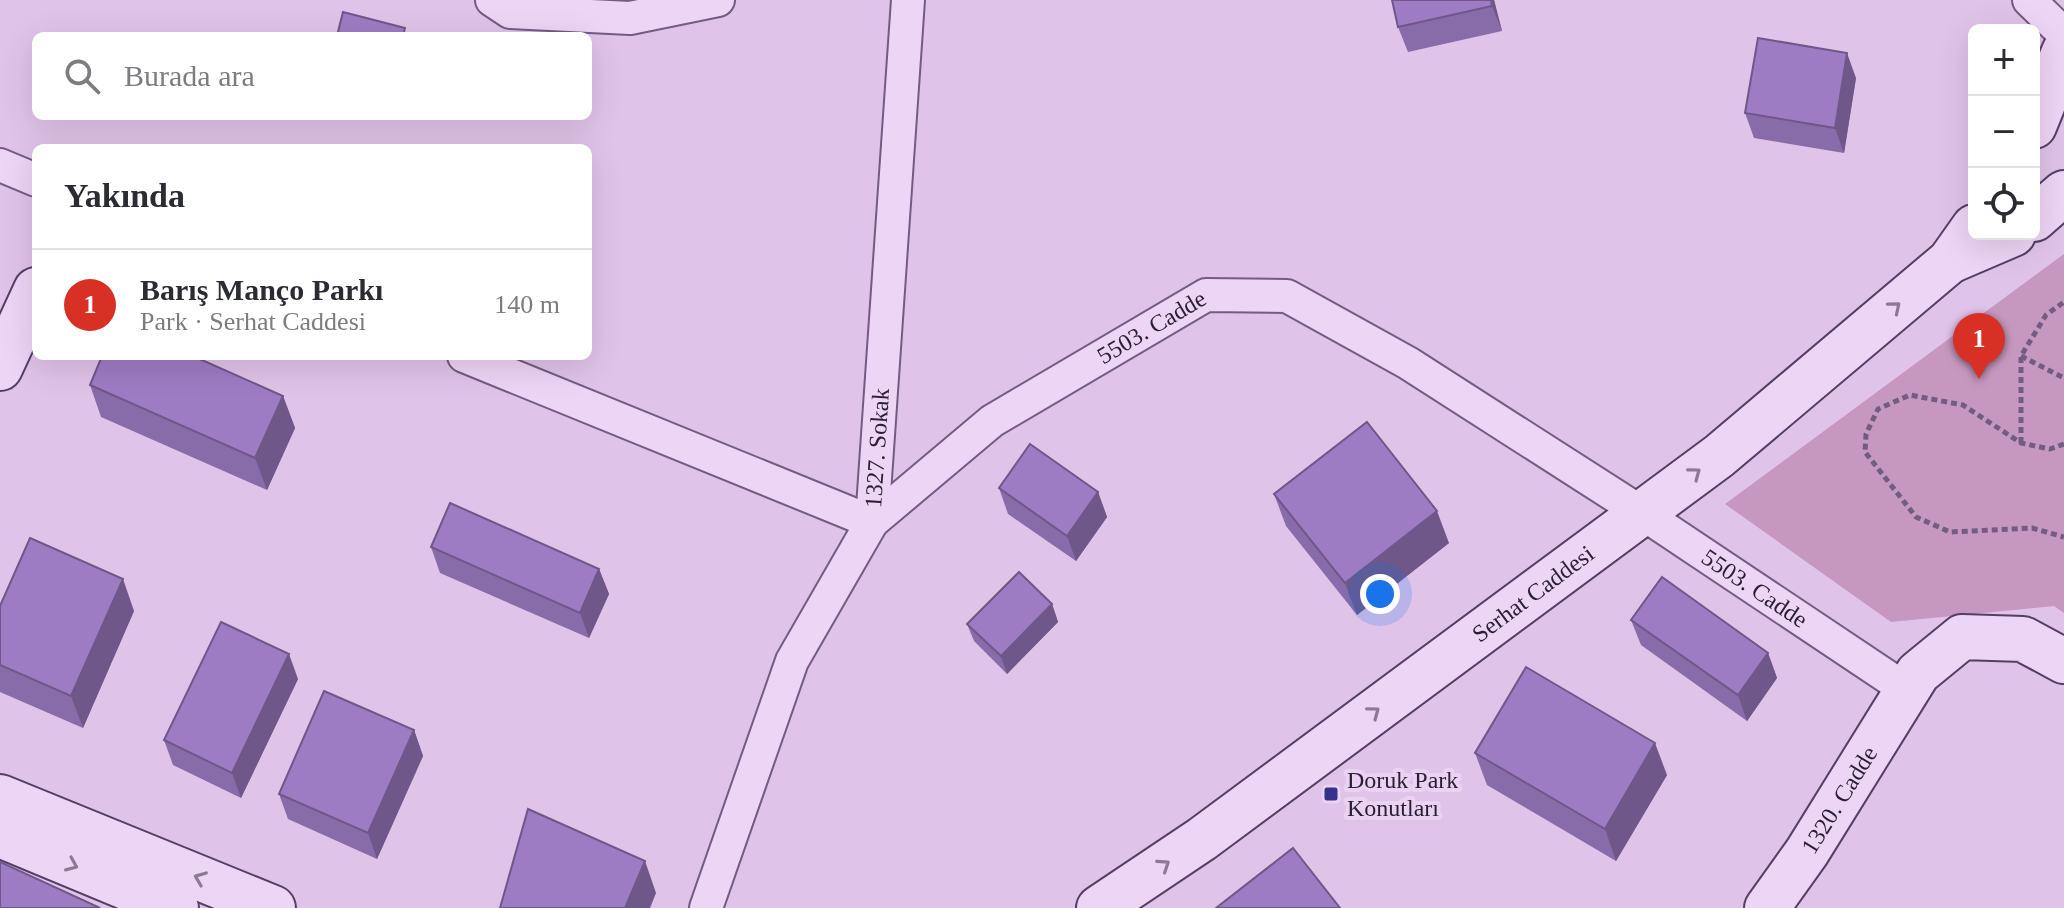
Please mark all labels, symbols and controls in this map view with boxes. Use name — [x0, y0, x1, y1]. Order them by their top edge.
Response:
map controls — [1968, 24, 2040, 240]
button: + — [1968, 24, 2040, 96]
search box — [32, 32, 592, 120]
icon: search — [60, 54, 104, 98]
text: Burada ara — [124, 59, 255, 92]
button: − — [1968, 96, 2040, 168]
button: locate — [1968, 168, 2040, 240]
text: Yakında — [64, 177, 185, 214]
text: Barış Manço Parkı — [140, 273, 383, 306]
street label: 5503. Cadde — [1093, 285, 1210, 369]
text: 1 — [84, 290, 97, 319]
text: 140 m — [494, 290, 560, 319]
one-way arrow — [1886, 302, 1901, 317]
text: Park · Serhat Caddesi — [140, 307, 366, 336]
pin: 1 — [1953, 313, 2005, 379]
street label: 1327. Sokak — [860, 387, 894, 509]
one-way arrow — [1687, 469, 1701, 483]
street label: Serhat Caddesi — [1467, 540, 1599, 647]
street label: 5503. Cadde — [1697, 544, 1812, 633]
your location — [1360, 574, 1400, 614]
one-way arrow — [1365, 707, 1380, 721]
street label: 1320. Cadde — [1796, 742, 1882, 858]
place label: Doruk Park Konutları — [1347, 767, 1458, 821]
marker: Doruk Park Konutları — [1322, 785, 1340, 803]
one-way arrow — [64, 855, 78, 872]
one-way arrow — [1155, 859, 1170, 874]
one-way arrow — [194, 872, 208, 888]

